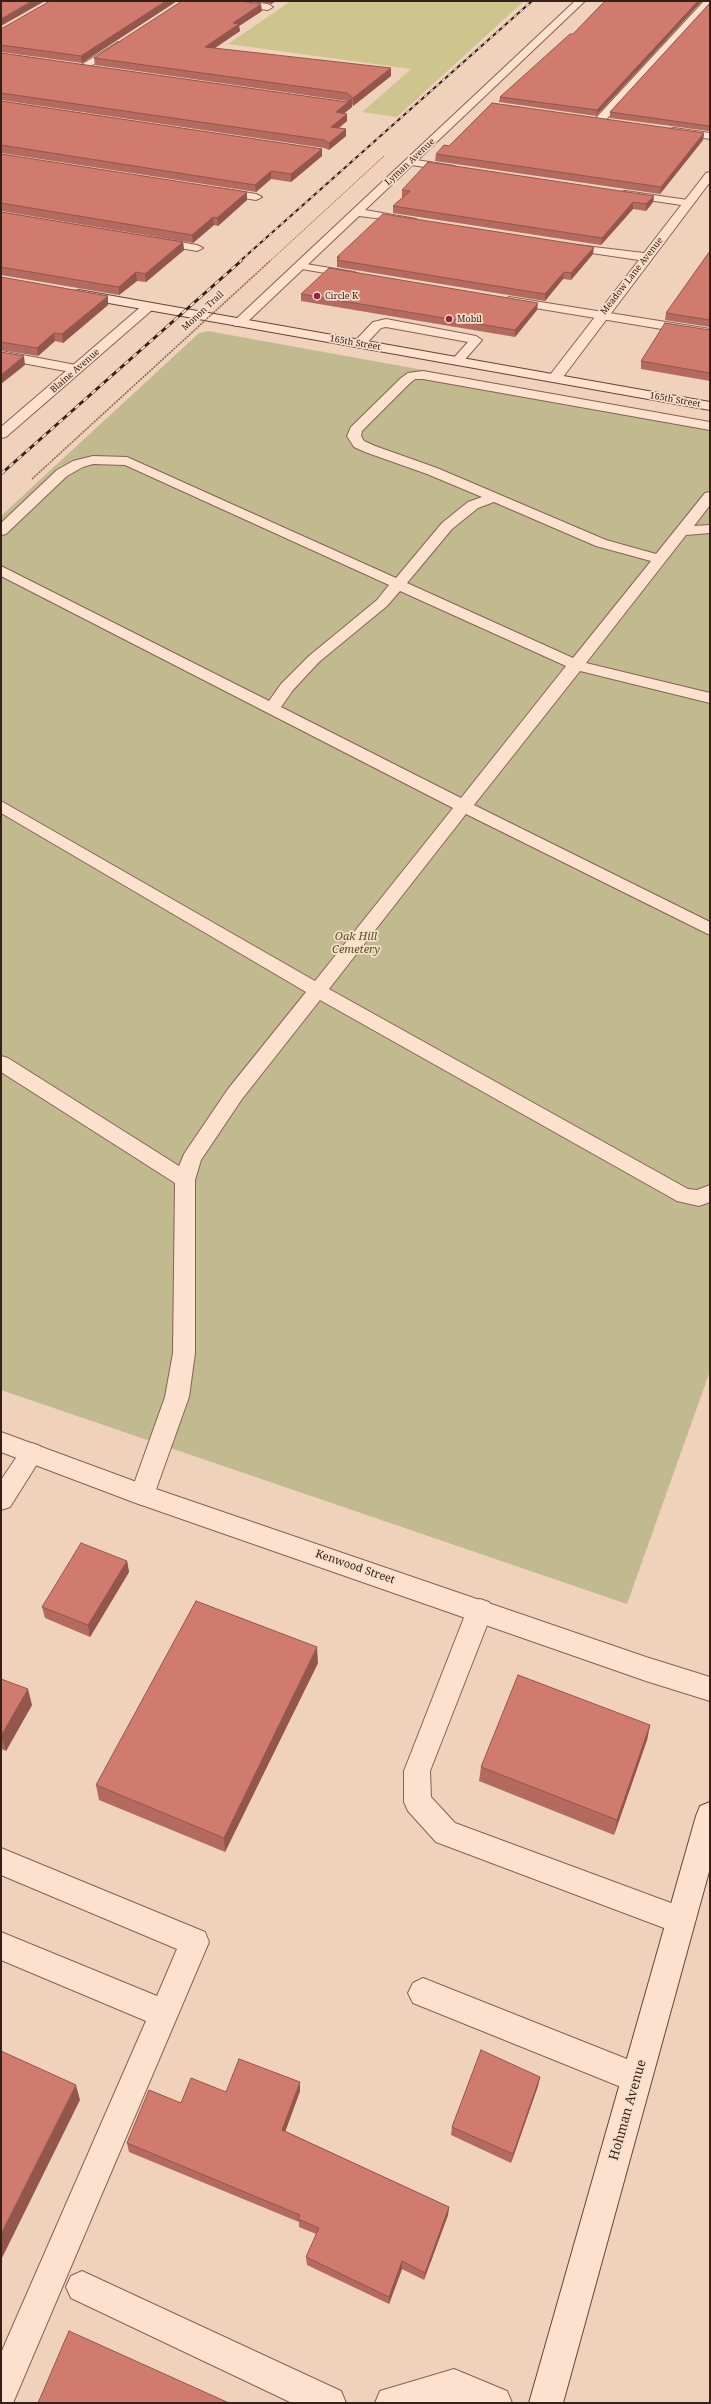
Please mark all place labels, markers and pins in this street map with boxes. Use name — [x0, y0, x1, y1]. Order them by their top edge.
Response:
marker: Circle K — [312, 291, 322, 301]
place label: Circle K — [325, 291, 358, 301]
marker: Mobil — [444, 314, 454, 324]
place label: Mobil — [457, 314, 482, 324]

